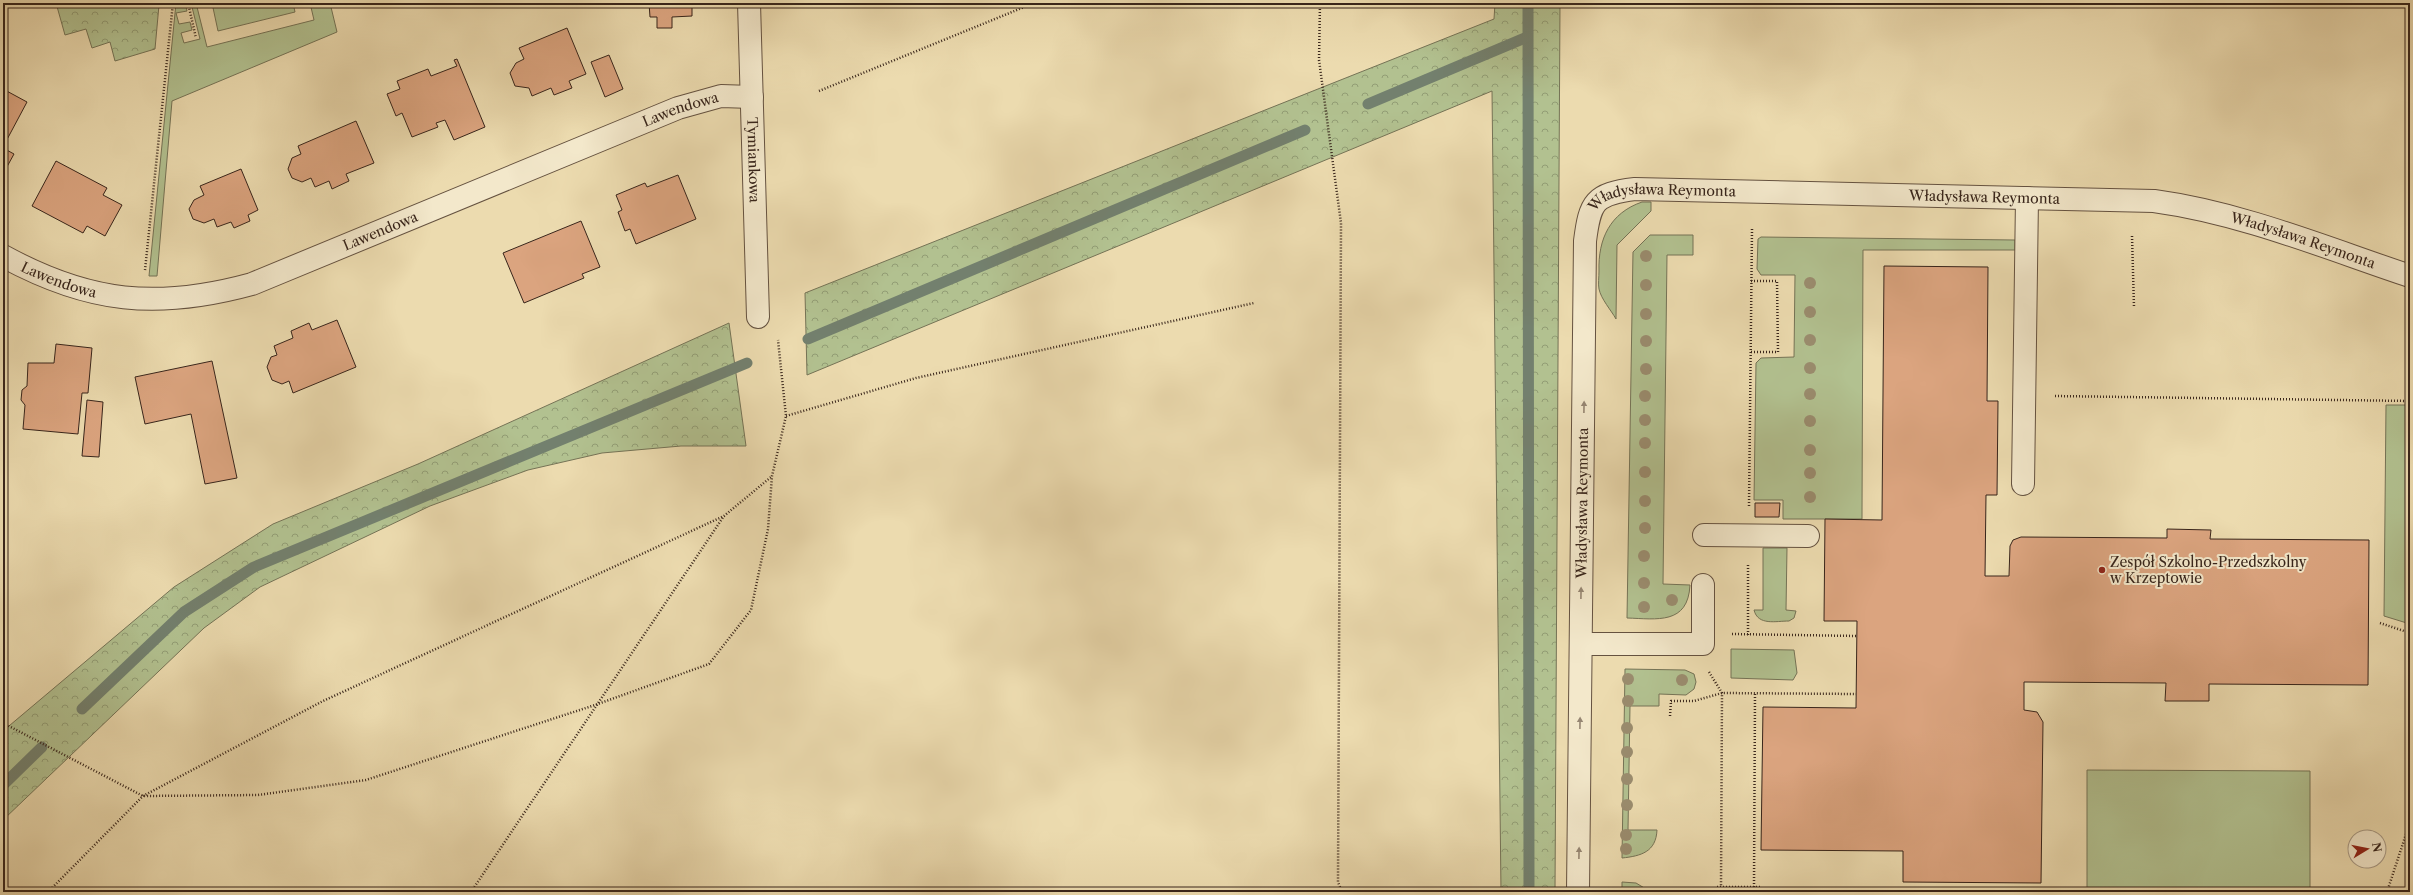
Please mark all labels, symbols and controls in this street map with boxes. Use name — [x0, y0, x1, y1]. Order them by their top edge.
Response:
street label: Lawendowa — [640, 88, 721, 131]
street label: Tymiankowa — [743, 117, 764, 204]
street label: Władysława Reymonta — [1583, 180, 1737, 215]
street label: Władysława Reymonta — [1908, 186, 2061, 208]
street label: Lawendowa — [340, 207, 421, 254]
street label: Władysława Reymonta — [2228, 208, 2378, 273]
street label: Lawendowa — [18, 258, 99, 302]
one-way arrow — [1581, 400, 1587, 413]
street label: Władysława Reymonta — [1572, 427, 1592, 580]
place label: Zespół Szkolno-Przedszkolny w Krzeptowie — [2109, 553, 2307, 587]
marker: Zespół Szkolno-Przedszkolny w Krzeptowie — [2097, 565, 2107, 575]
one-way arrow — [1578, 587, 1585, 599]
one-way arrow — [1577, 716, 1583, 729]
north arrow — [2347, 829, 2387, 869]
text: N — [2369, 841, 2385, 854]
one-way arrow — [1576, 846, 1582, 859]

